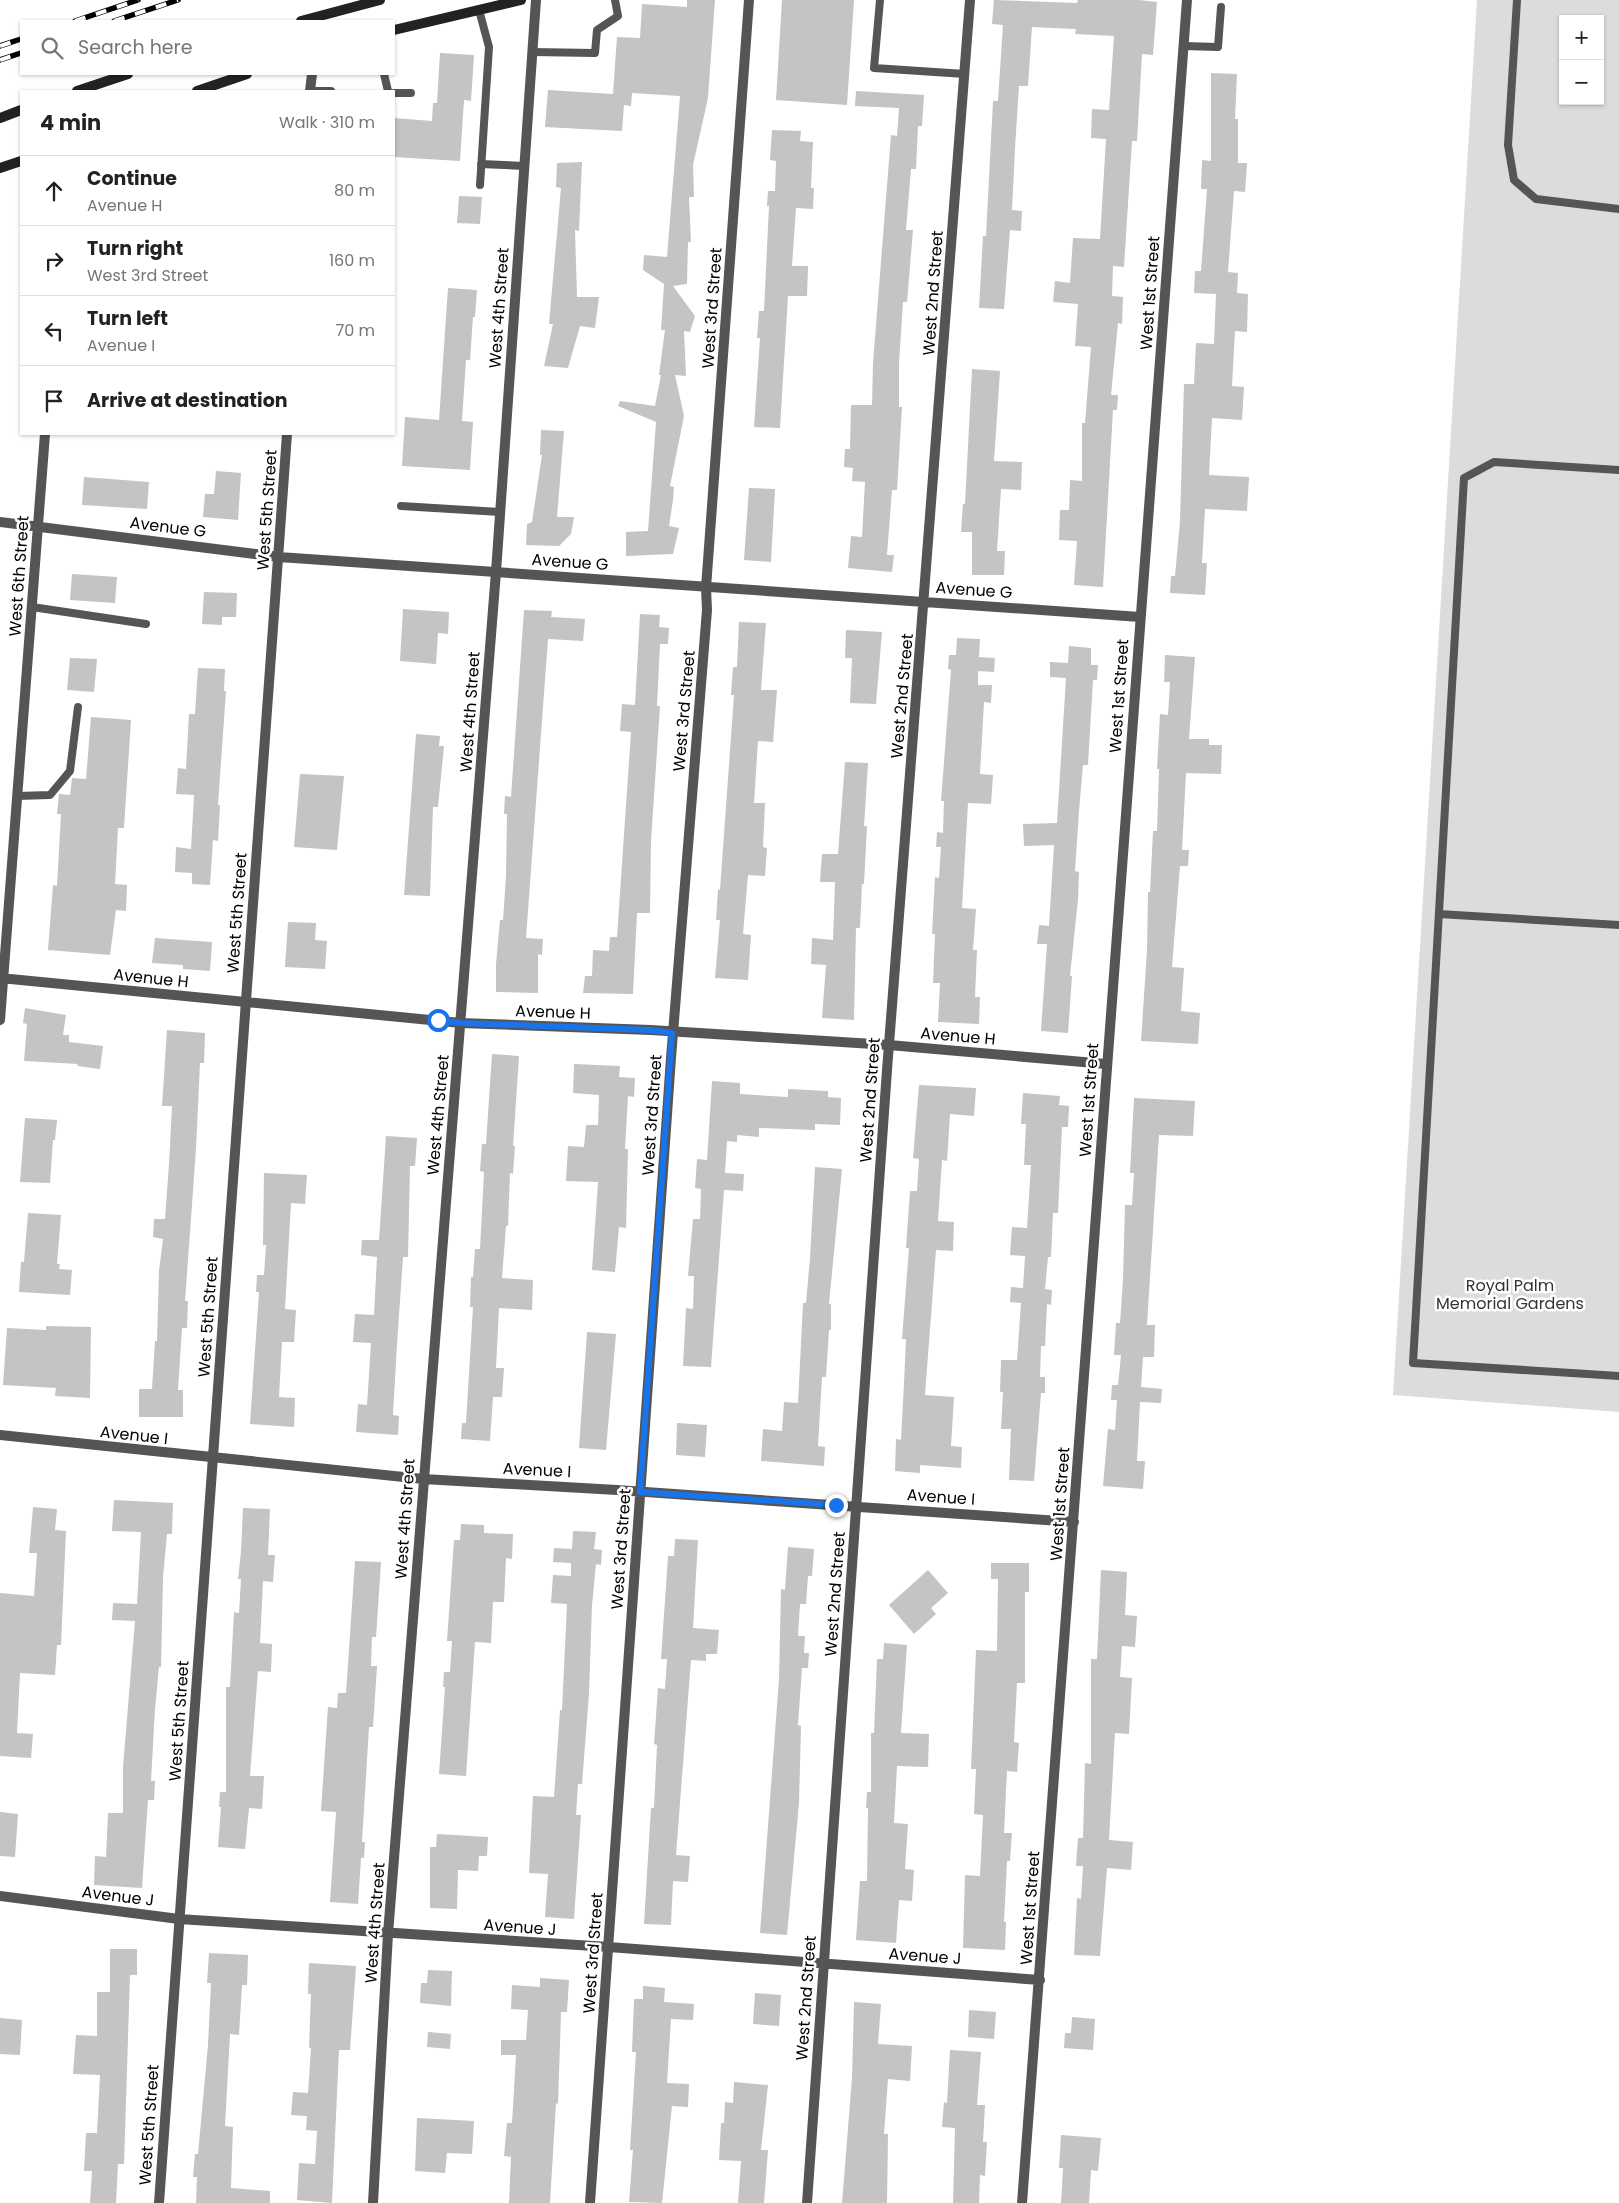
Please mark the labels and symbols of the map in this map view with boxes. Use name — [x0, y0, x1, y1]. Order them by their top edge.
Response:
street label: West 2nd Street — [917, 230, 949, 356]
street label: West 1st Street — [1135, 235, 1165, 351]
street label: West 4th Street — [483, 247, 515, 369]
street label: West 3rd Street — [696, 247, 728, 369]
street label: West 5th Street — [251, 449, 283, 571]
street label: Avenue G — [128, 511, 208, 543]
street label: West 6th Street — [3, 515, 35, 637]
street label: Avenue G — [531, 548, 609, 576]
street label: Avenue G — [935, 576, 1013, 604]
street label: West 2nd Street — [885, 632, 919, 759]
street label: West 1st Street — [1104, 638, 1134, 754]
street label: West 3rd Street — [667, 649, 701, 772]
street label: West 4th Street — [454, 651, 486, 773]
street label: West 5th Street — [221, 852, 253, 974]
street label: Avenue H — [112, 963, 190, 993]
street label: Avenue H — [515, 999, 591, 1025]
route start — [427, 1009, 450, 1032]
street label: Avenue H — [919, 1021, 997, 1051]
street label: West 2nd Street — [854, 1037, 886, 1163]
street label: West 1st Street — [1074, 1042, 1104, 1158]
street label: West 4th Street — [421, 1053, 455, 1176]
street label: West 3rd Street — [636, 1054, 668, 1176]
street label: West 5th Street — [192, 1256, 224, 1378]
park label: Royal Palm Memorial Gardens — [1436, 1274, 1584, 1315]
street label: Avenue I — [99, 1420, 169, 1450]
street label: West 1st Street — [1045, 1446, 1075, 1562]
street label: Avenue I — [502, 1457, 572, 1483]
street label: West 4th Street — [389, 1458, 421, 1580]
street label: Avenue I — [906, 1483, 976, 1511]
street label: West 3rd Street — [605, 1488, 637, 1610]
route end — [825, 1494, 848, 1517]
street label: West 2nd Street — [819, 1531, 851, 1657]
street label: West 5th Street — [163, 1660, 195, 1782]
street label: West 1st Street — [1015, 1850, 1045, 1966]
street label: West 4th Street — [359, 1862, 391, 1984]
street label: Avenue J — [80, 1880, 156, 1912]
street label: West 3rd Street — [577, 1892, 609, 2014]
street label: Avenue J — [483, 1913, 557, 1941]
street label: West 2nd Street — [790, 1935, 822, 2061]
street label: Avenue J — [888, 1942, 962, 1970]
street label: West 5th Street — [133, 2064, 165, 2186]

